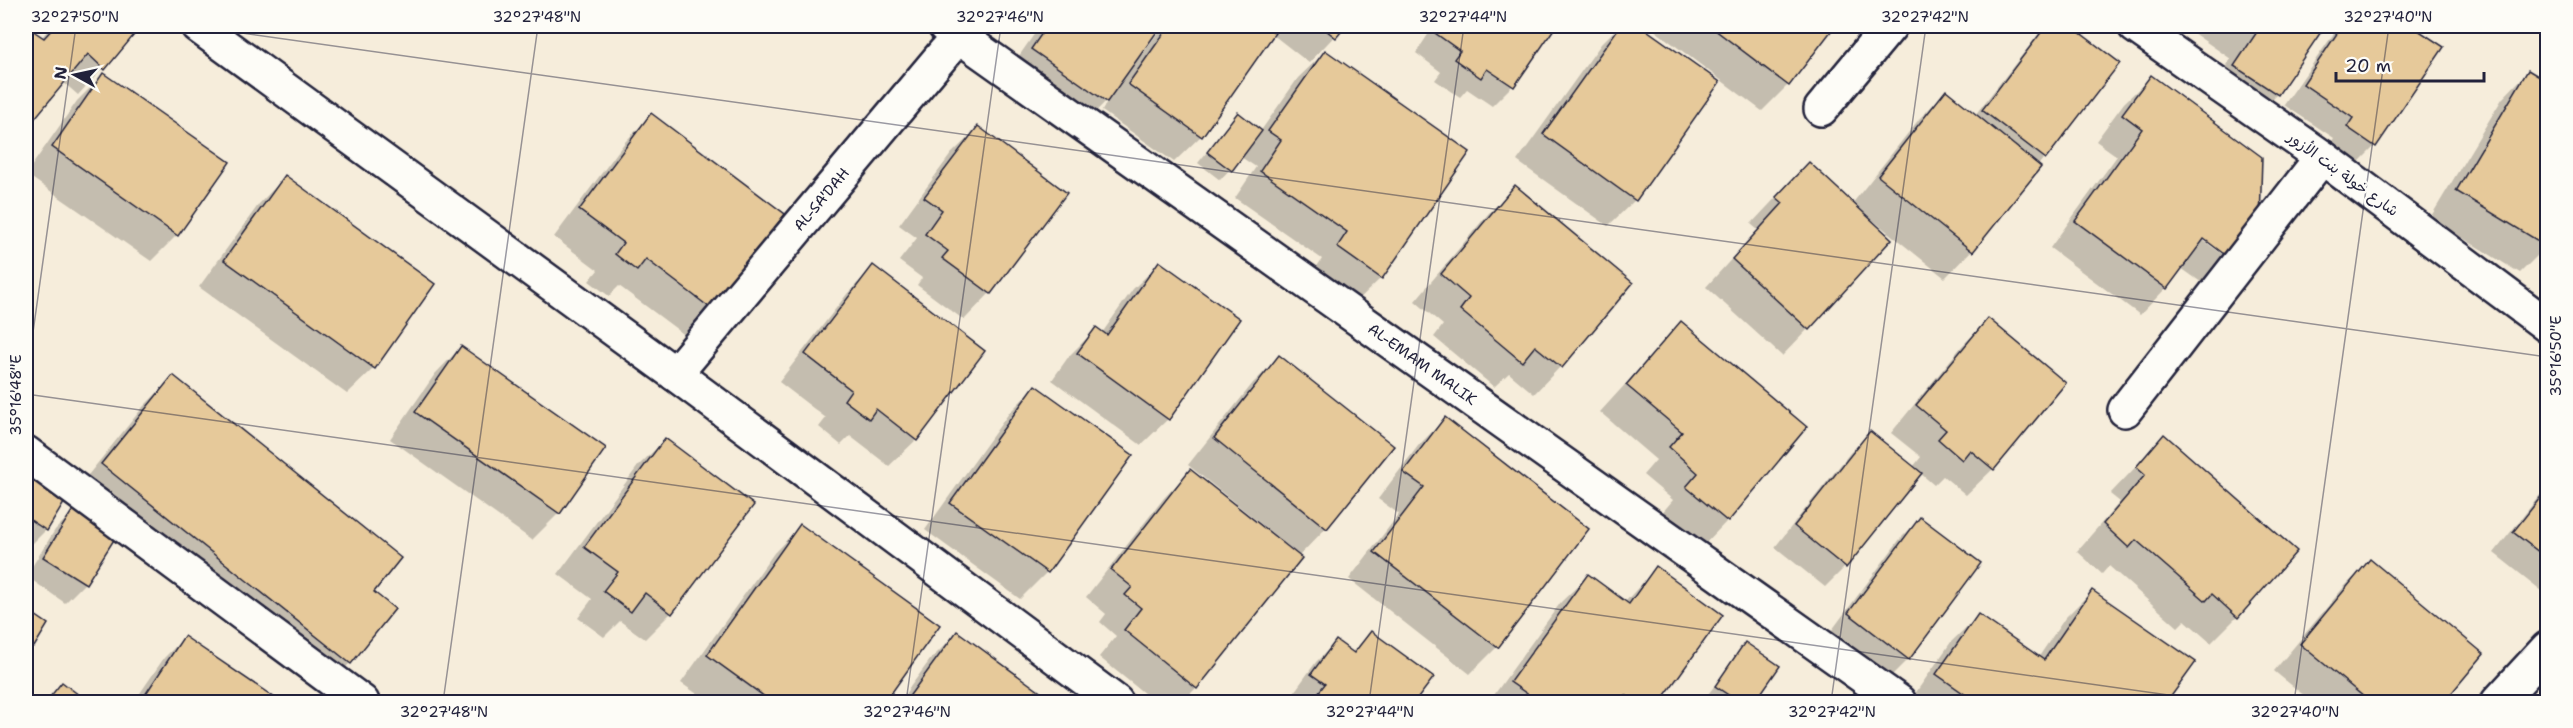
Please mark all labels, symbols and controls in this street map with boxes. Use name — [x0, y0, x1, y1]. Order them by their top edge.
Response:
text: 32°27'50"N — [31, 7, 119, 27]
text: 32°27'48"N — [493, 7, 581, 27]
text: 32°27'46"N — [956, 7, 1044, 27]
text: 32°27'44"N — [1419, 7, 1507, 27]
text: 32°27'42"N — [1881, 7, 1969, 27]
text: 32°27'40"N — [2343, 7, 2433, 27]
north arrow — [45, 45, 105, 105]
scale bar — [2336, 45, 2484, 83]
text: 20 m — [2345, 54, 2391, 78]
text: N — [49, 65, 72, 81]
street label: شارع خولة بنت الأزور — [2283, 126, 2402, 221]
street label: AL-SA'DAH — [789, 163, 854, 235]
text: 35°16'50"E — [2546, 315, 2566, 397]
street label: AL-EMAM MALIK — [1364, 319, 1481, 410]
text: 35°16'48"E — [6, 354, 26, 436]
text: 32°27'48"N — [400, 702, 488, 722]
text: 32°27'46"N — [863, 702, 951, 722]
text: 32°27'44"N — [1326, 702, 1414, 722]
text: 32°27'42"N — [1788, 702, 1876, 722]
text: 32°27'40"N — [2250, 702, 2340, 722]

